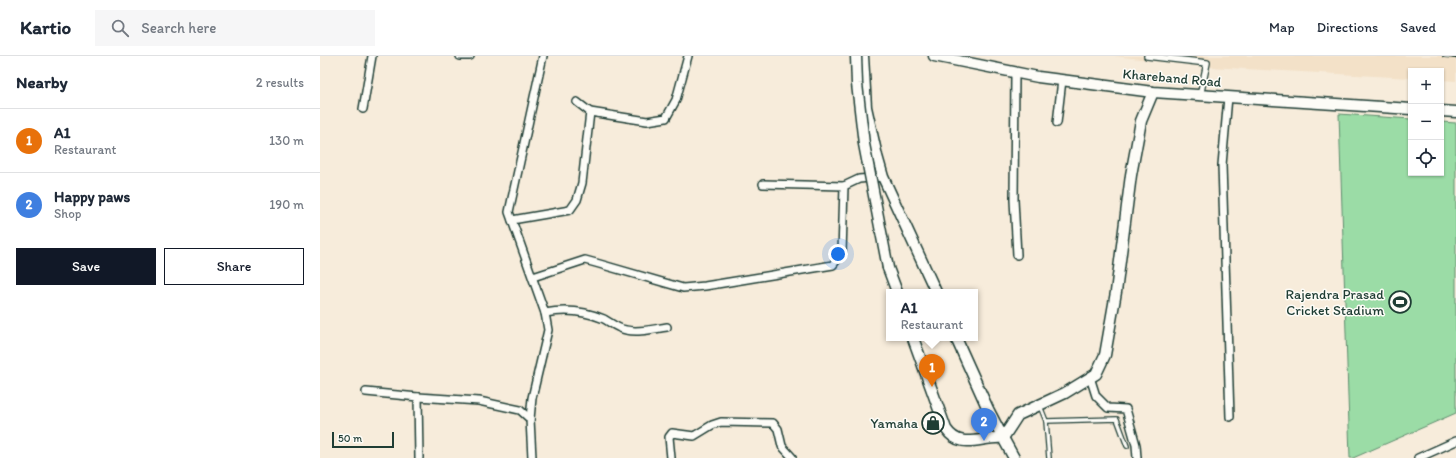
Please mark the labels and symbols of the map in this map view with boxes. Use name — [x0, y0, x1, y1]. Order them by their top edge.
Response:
street label: Khareband Road — [1122, 65, 1222, 91]
your location — [828, 244, 848, 264]
place label: Rajendra Prasad Cricket Stadium — [1286, 286, 1384, 319]
sports icon: Rajendra Prasad Cricket Stadium — [1387, 289, 1413, 315]
pin: 1 — [919, 354, 945, 387]
pin: 2 — [971, 408, 997, 441]
shop icon: Yamaha — [920, 410, 946, 436]
place label: Yamaha — [871, 415, 919, 432]
scale bar — [332, 430, 394, 449]

